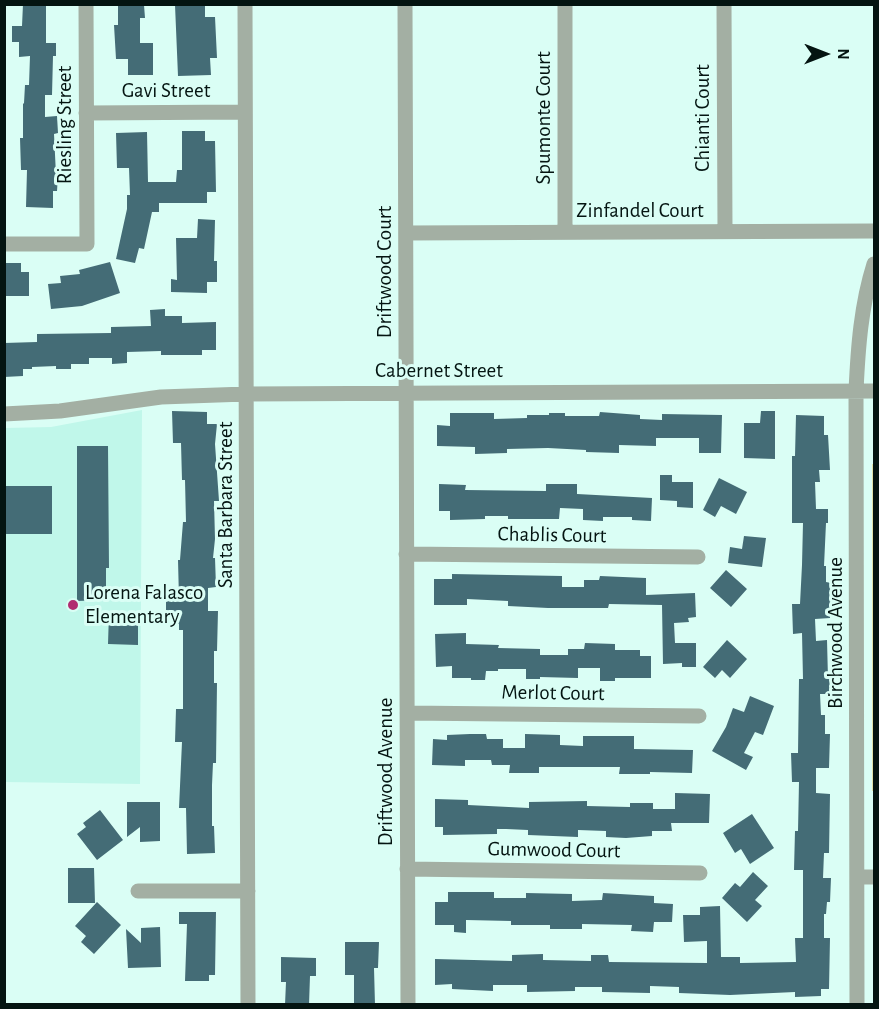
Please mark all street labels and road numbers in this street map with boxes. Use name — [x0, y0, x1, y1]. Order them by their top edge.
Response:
street label: Spumonte Court — [531, 51, 557, 185]
street label: Chianti Court — [690, 64, 716, 172]
street label: Riesling Street — [52, 66, 78, 184]
street label: Gavi Street — [122, 78, 210, 104]
street label: Zinfandel Court — [576, 198, 704, 224]
street label: Driftwood Court — [372, 206, 398, 338]
street label: Cabernet Street — [375, 358, 503, 384]
street label: Santa Barbara Street — [213, 422, 239, 588]
street label: Chablis Court — [497, 521, 607, 549]
street label: Birchwood Avenue — [823, 557, 849, 709]
street label: Merlot Court — [501, 680, 605, 706]
street label: Driftwood Avenue — [373, 698, 399, 846]
street label: Gumwood Court — [487, 836, 621, 864]

